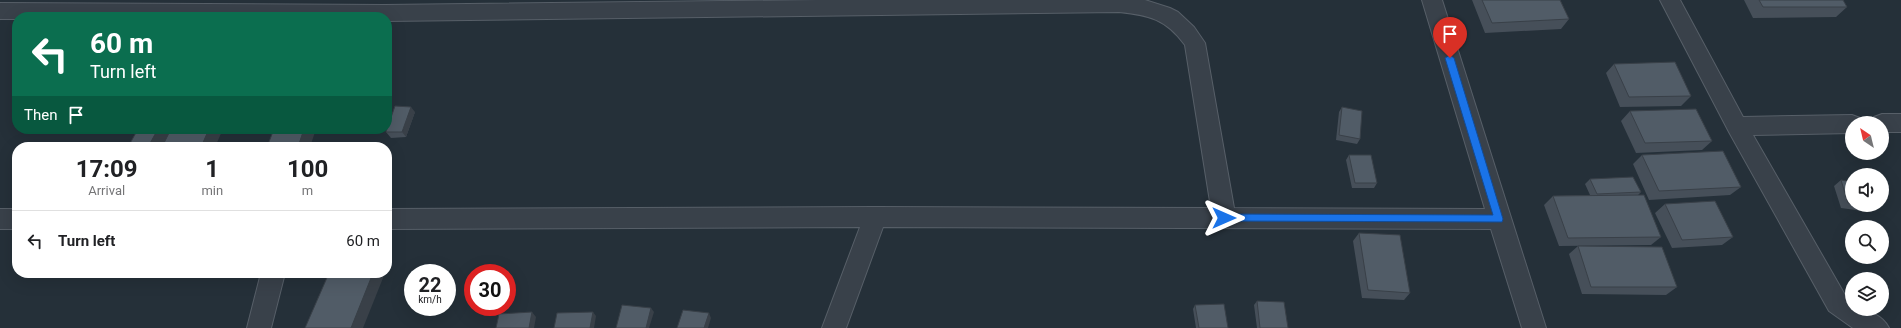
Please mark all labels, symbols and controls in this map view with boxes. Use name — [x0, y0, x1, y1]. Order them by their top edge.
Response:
pin — [1433, 17, 1467, 58]
icon: arrive — [1439, 23, 1461, 45]
text: 60 m — [90, 27, 153, 60]
icon: left — [24, 28, 76, 80]
text: Turn left — [90, 61, 156, 82]
icon: arrive — [65, 104, 87, 126]
text: Then — [24, 106, 57, 124]
north arrow — [1845, 116, 1889, 160]
map controls — [1845, 116, 1889, 316]
text: 17:09 — [76, 155, 138, 183]
text: 1 — [205, 155, 219, 183]
text: 100 — [287, 155, 328, 183]
button: sound — [1845, 168, 1889, 212]
text: Arrival — [88, 183, 125, 198]
text: min — [201, 183, 223, 198]
text: m — [302, 183, 313, 198]
position arrow — [1203, 197, 1245, 239]
button: search — [1845, 220, 1889, 264]
icon: left — [24, 230, 46, 252]
text: Turn left — [58, 232, 115, 250]
text: 60 m — [346, 232, 380, 250]
speed limit sign: 30 — [464, 264, 516, 316]
button: layers — [1845, 272, 1889, 316]
text: 22 — [419, 273, 441, 297]
text: km/h — [418, 294, 442, 305]

